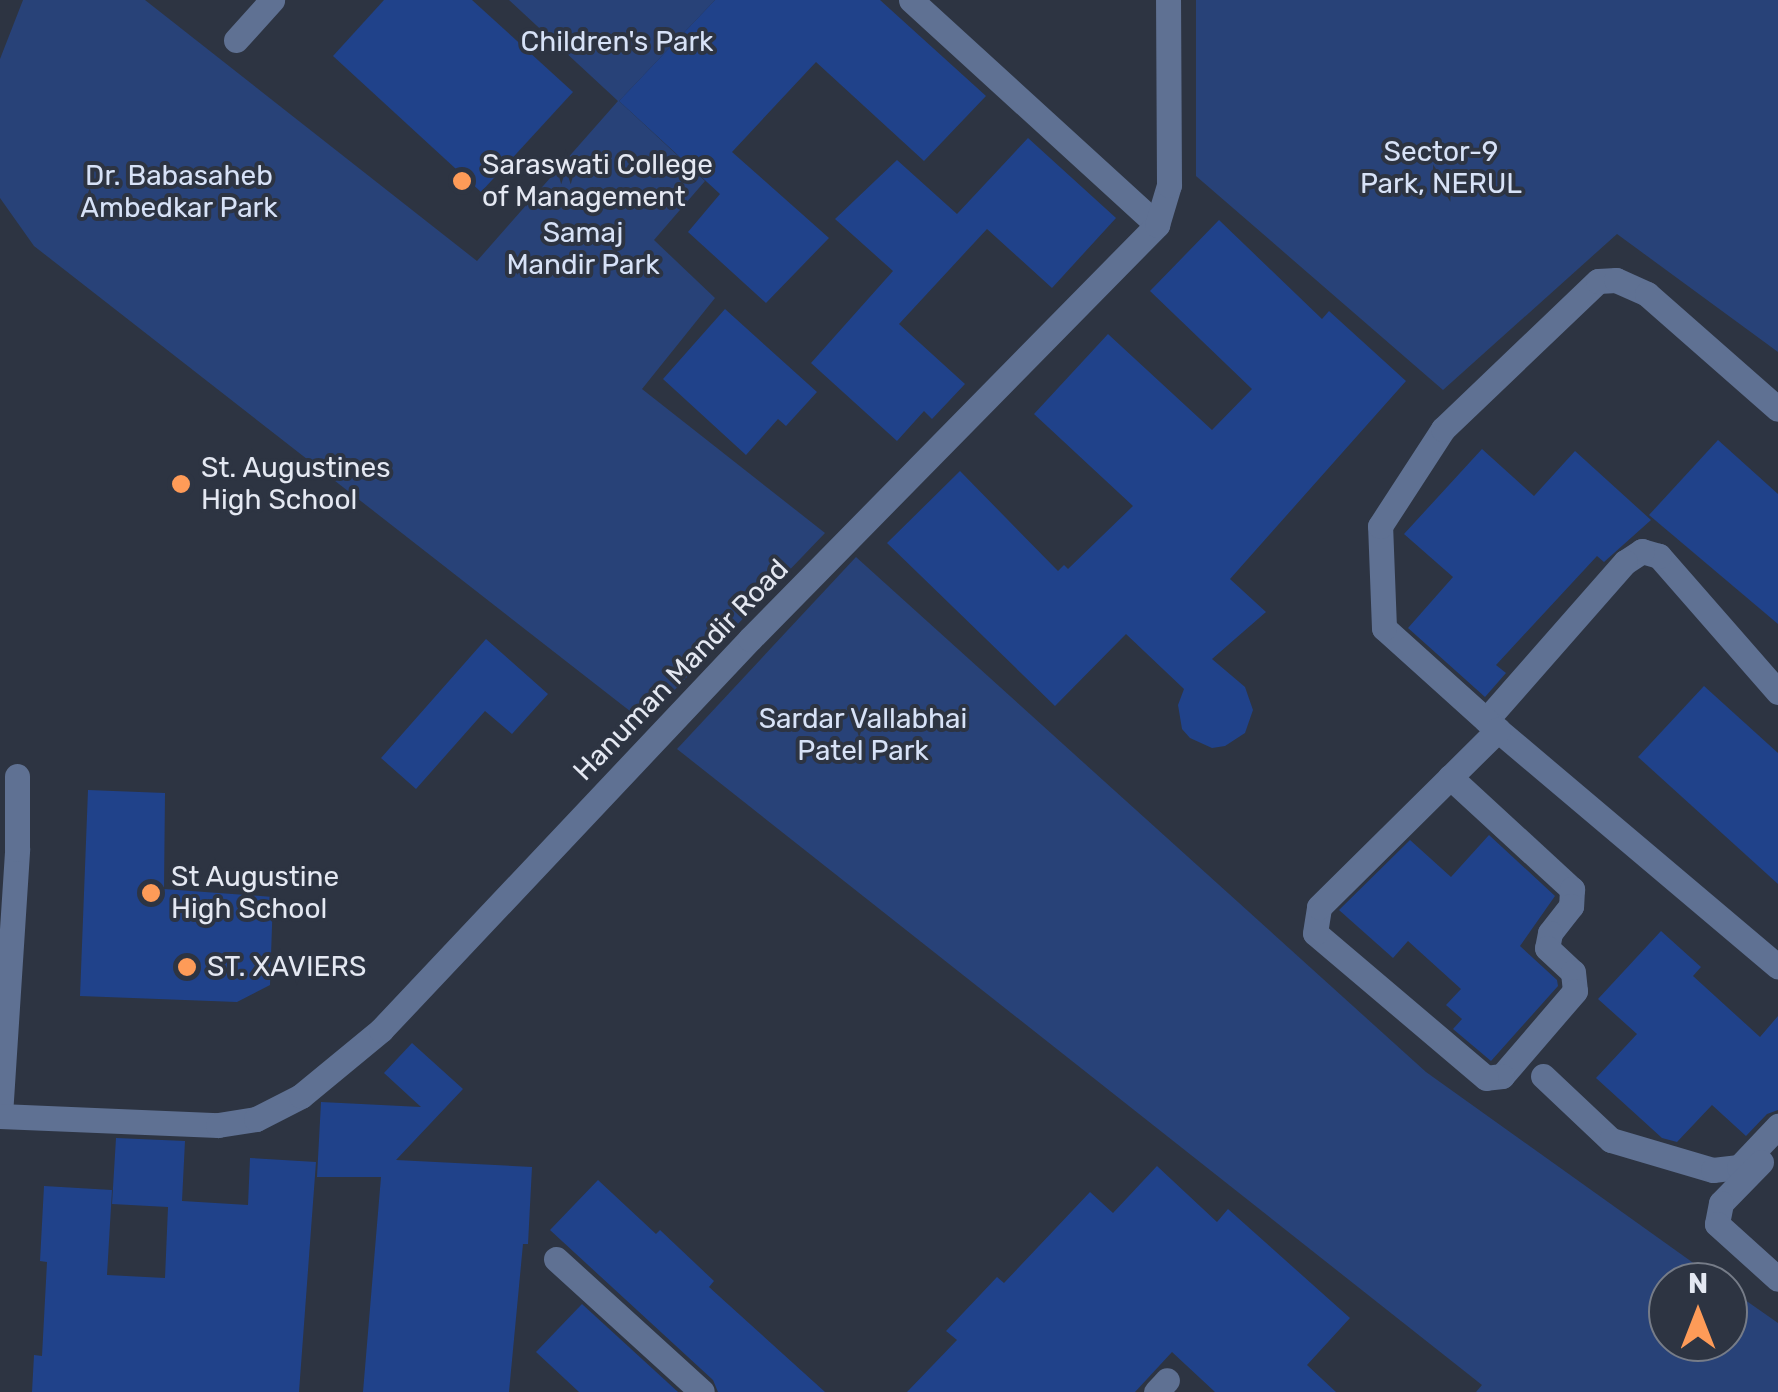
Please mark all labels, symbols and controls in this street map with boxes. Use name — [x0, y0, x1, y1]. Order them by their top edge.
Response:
park label: Children's Park — [520, 25, 714, 59]
park label: Sector-9 Park, NERUL — [1360, 135, 1522, 201]
place label: Saraswati College of Management — [482, 148, 713, 214]
park label: Dr. Babasaheb Ambedkar Park — [80, 159, 278, 225]
marker: Saraswati College of Management — [451, 170, 473, 192]
park label: Samaj Mandir Park — [506, 216, 660, 282]
place label: St. Augustines High School — [201, 451, 391, 517]
marker: St. Augustines High School — [170, 473, 192, 495]
street label: Hanuman Mandir Road — [566, 552, 796, 788]
park label: Sardar Vallabhai Patel Park — [758, 702, 968, 768]
place label: St Augustine High School — [171, 860, 340, 926]
marker: St Augustine High School — [140, 882, 162, 904]
place label: ST. XAVIERS — [207, 950, 366, 984]
marker: ST. XAVIERS — [176, 956, 198, 978]
north arrow — [1648, 1262, 1748, 1362]
text: N — [1688, 1267, 1708, 1300]

